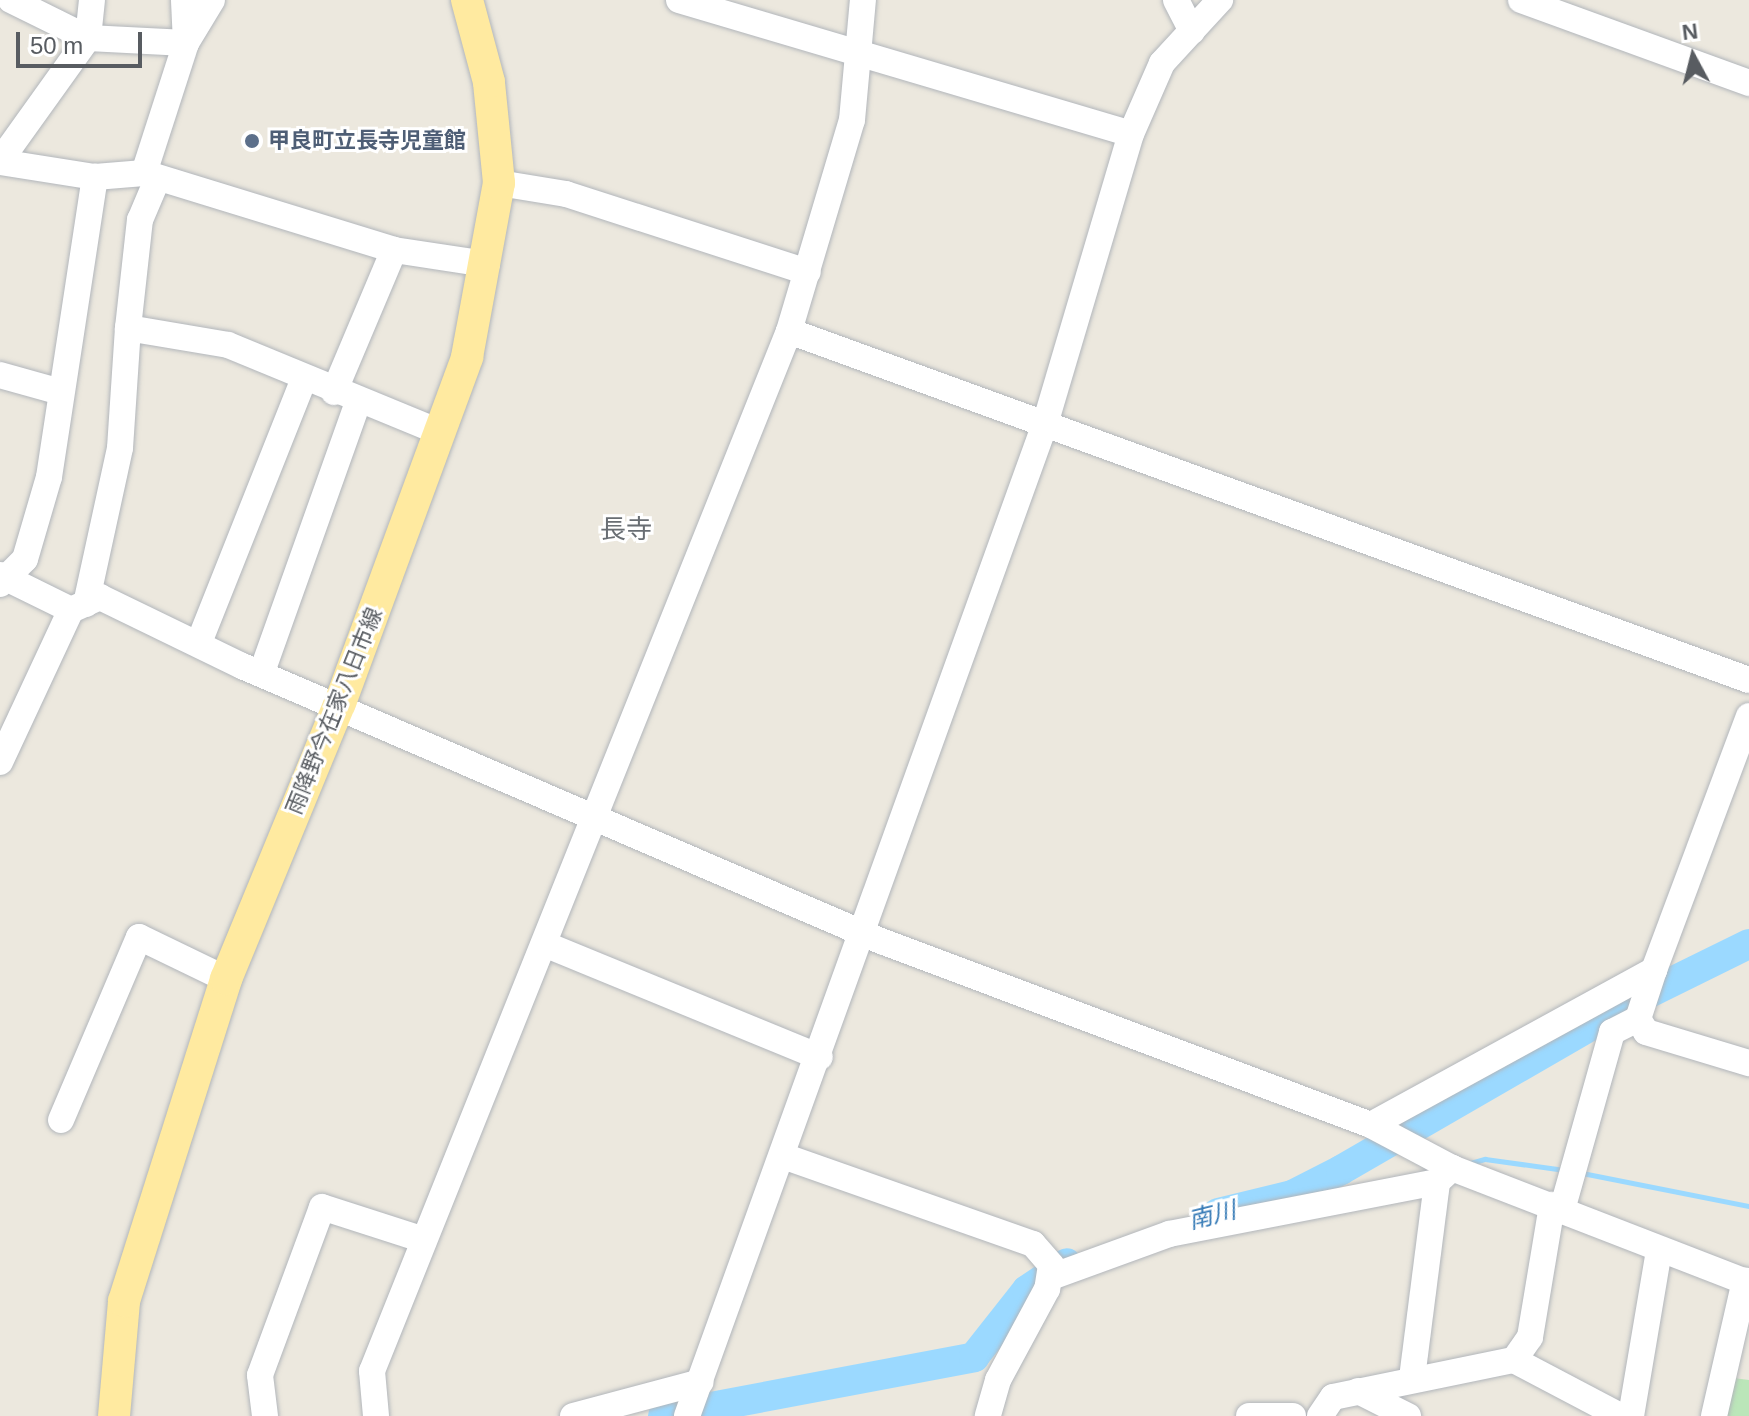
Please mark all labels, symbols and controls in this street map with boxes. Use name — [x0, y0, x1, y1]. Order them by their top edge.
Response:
scale bar — [20, 16, 146, 66]
north arrow — [1653, 16, 1733, 96]
text: N — [1681, 18, 1699, 45]
text: 50 m — [30, 32, 83, 59]
place label: 甲良町立長寺児童館 — [268, 128, 466, 154]
marker: 甲良町立長寺児童館 — [243, 132, 261, 150]
district label: 長寺 — [600, 514, 652, 546]
street label: 雨降野今在家八日市線 — [281, 604, 387, 818]
water label: 南川 — [1185, 1195, 1239, 1235]

